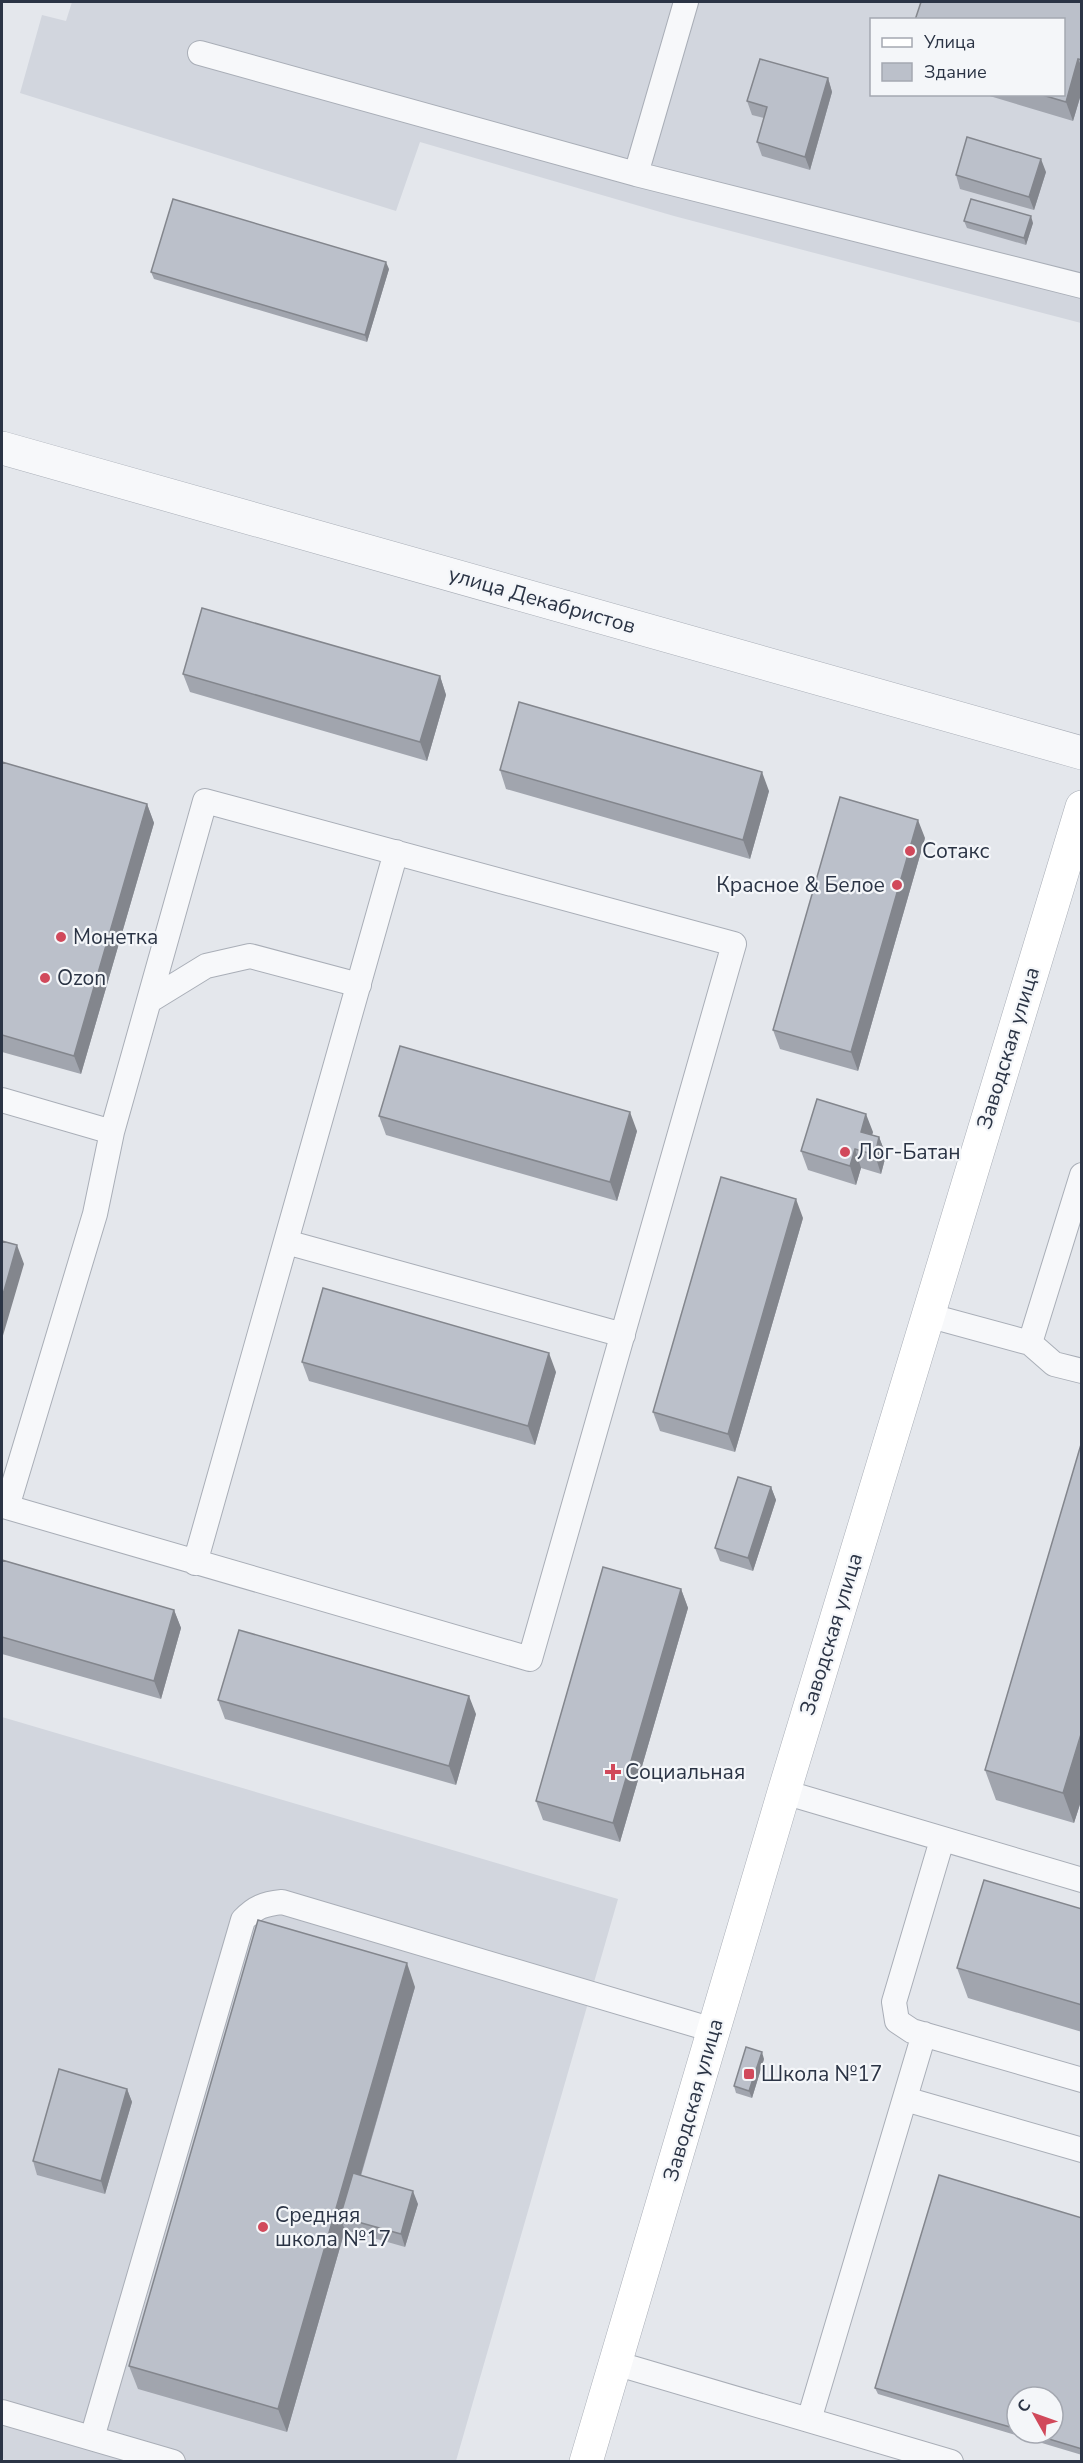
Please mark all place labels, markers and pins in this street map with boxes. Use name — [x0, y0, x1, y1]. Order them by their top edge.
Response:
place label: Сотакс — [922, 837, 989, 865]
marker: Сотакс — [903, 844, 917, 858]
place label: Красное & Белое — [716, 871, 885, 899]
marker: Красное & Белое — [890, 878, 904, 892]
place label: Монетка — [73, 923, 158, 951]
marker: Монетка — [54, 930, 68, 944]
place label: Ozon — [57, 964, 106, 992]
marker: Ozon — [38, 971, 52, 985]
place label: Лог-Батан — [857, 1138, 961, 1166]
marker: Лог-Батан — [838, 1145, 852, 1159]
place label: Социальная — [625, 1758, 745, 1786]
marker: Социальная — [606, 1765, 620, 1779]
place label: Школа №17 — [761, 2060, 882, 2088]
marker: Школа №17 — [742, 2067, 756, 2081]
place label: Средняя школа №17 — [275, 2201, 391, 2253]
marker: Средняя школа №17 — [256, 2220, 270, 2234]

